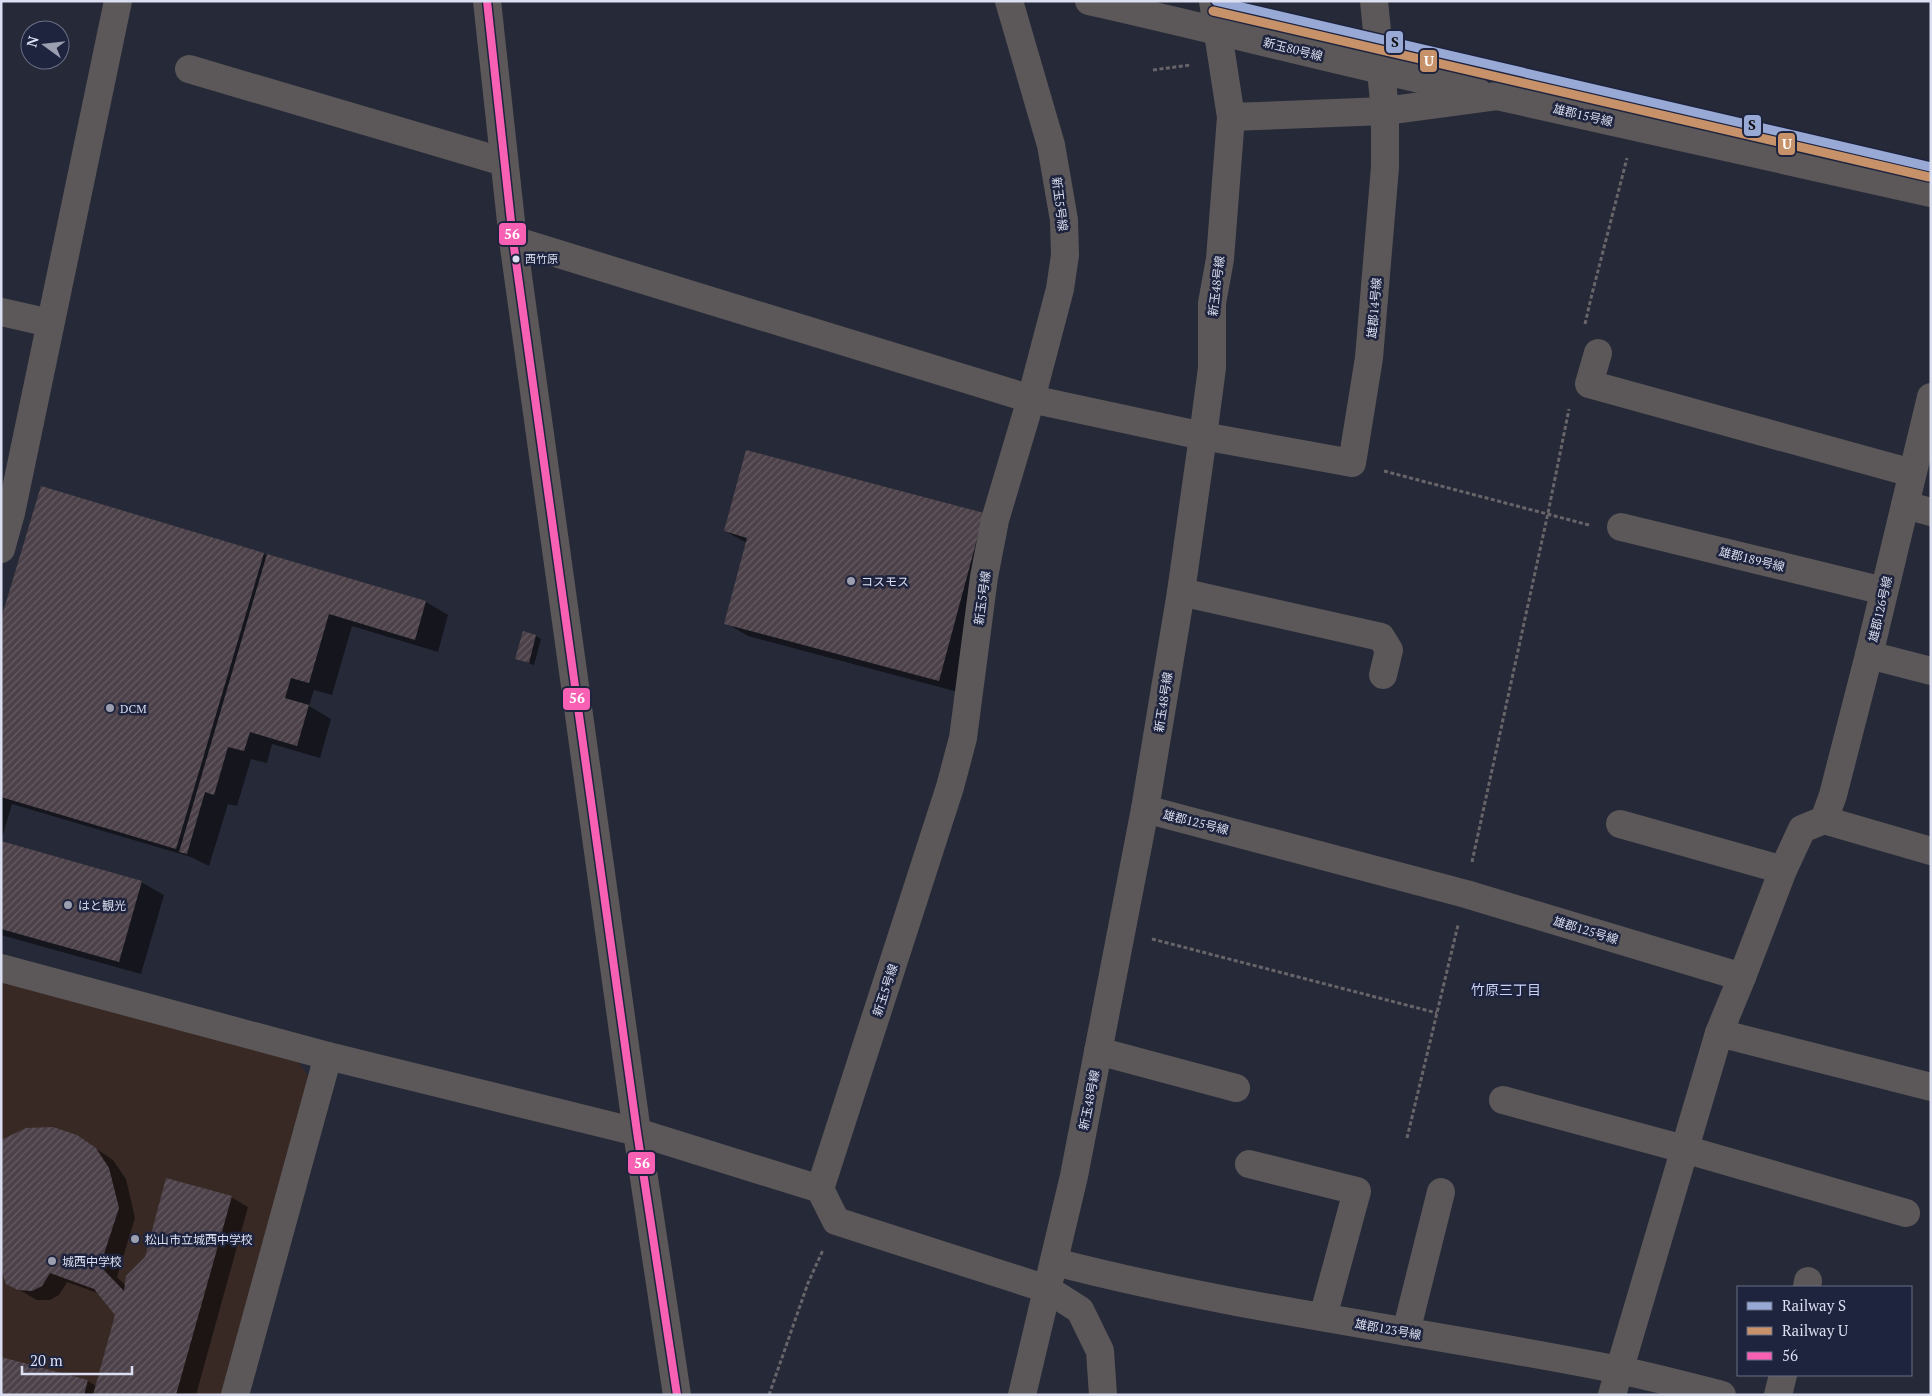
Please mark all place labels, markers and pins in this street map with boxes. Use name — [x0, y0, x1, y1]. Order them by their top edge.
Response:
place label: 西竹原 — [525, 252, 558, 266]
marker: 西竹原 — [511, 254, 521, 264]
place label: コスモス — [861, 574, 909, 589]
marker: コスモス — [845, 575, 857, 587]
place label: DCM — [120, 701, 147, 716]
marker: DCM — [104, 702, 116, 714]
place label: はと観光 — [78, 898, 126, 913]
marker: はと観光 — [62, 899, 74, 911]
place label: 松山市立城西中学校 — [145, 1232, 253, 1247]
marker: 松山市立城西中学校 — [129, 1233, 141, 1245]
place label: 城西中学校 — [62, 1254, 122, 1269]
marker: 城西中学校 — [46, 1255, 58, 1267]

